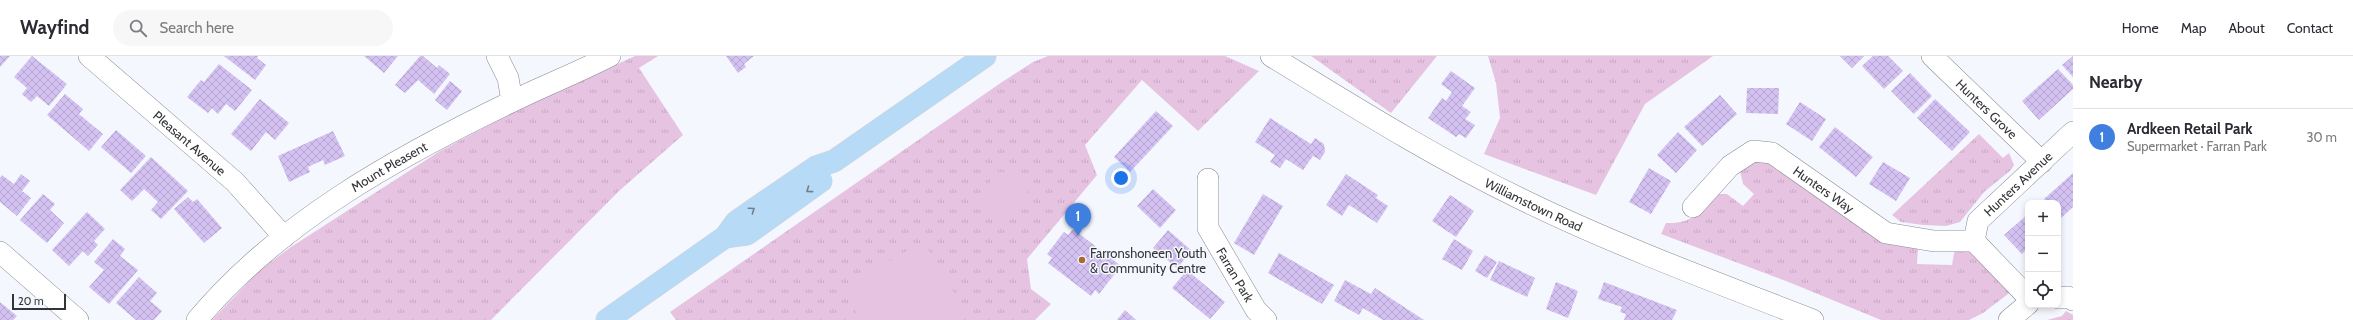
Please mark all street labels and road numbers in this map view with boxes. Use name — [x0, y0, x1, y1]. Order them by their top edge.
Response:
street label: Hunters Grove — [1953, 76, 2021, 142]
street label: Pleasant Avenue — [150, 107, 230, 179]
street label: Mount Pleasent — [348, 138, 430, 195]
street label: Hunters Avenue — [1980, 148, 2056, 219]
street label: Hunters Way — [1790, 162, 1858, 216]
street label: Williamstown Road — [1482, 174, 1585, 235]
street label: Farran Park — [1213, 245, 1258, 305]

